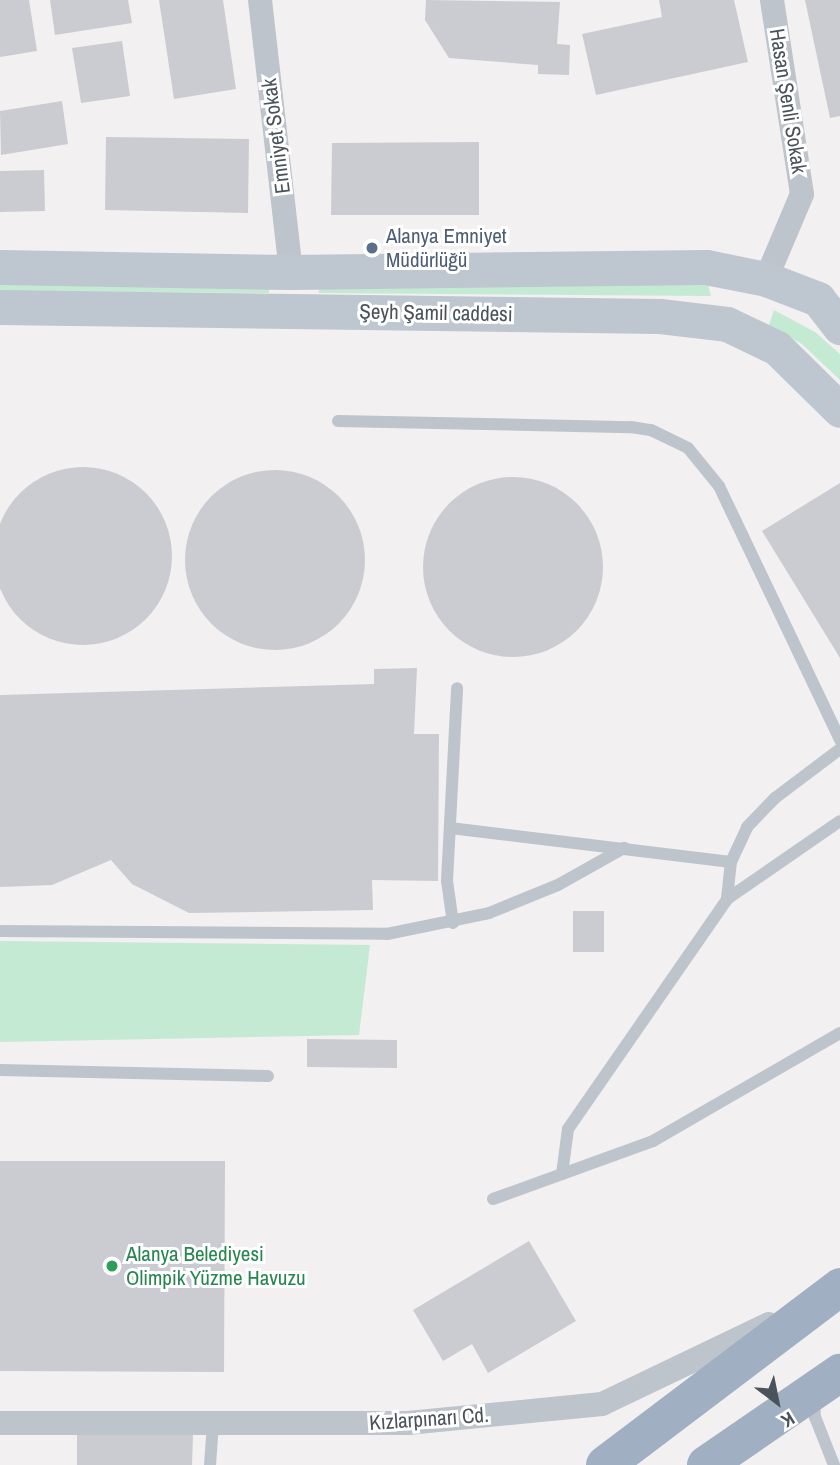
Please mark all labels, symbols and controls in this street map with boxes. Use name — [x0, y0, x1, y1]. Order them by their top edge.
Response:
street label: Hasan Şenli Sokak — [764, 27, 812, 175]
street label: Emniyet Sokak — [256, 77, 296, 195]
place label: Alanya Emniyet Müdürlüğü — [386, 223, 507, 273]
marker: Alanya Emniyet Müdürlüğü — [364, 240, 380, 256]
street label: Şeyh Şamil caddesi — [359, 299, 513, 327]
place label: Alanya Belediyesi Olimpik Yüzme Havuzu — [126, 1241, 306, 1291]
marker: Alanya Belediyesi Olimpik Yüzme Havuzu — [104, 1258, 120, 1274]
north arrow — [742, 1367, 812, 1437]
street label: Kızlarpınarı Cd. — [368, 1402, 490, 1436]
text: K — [776, 1406, 800, 1434]

